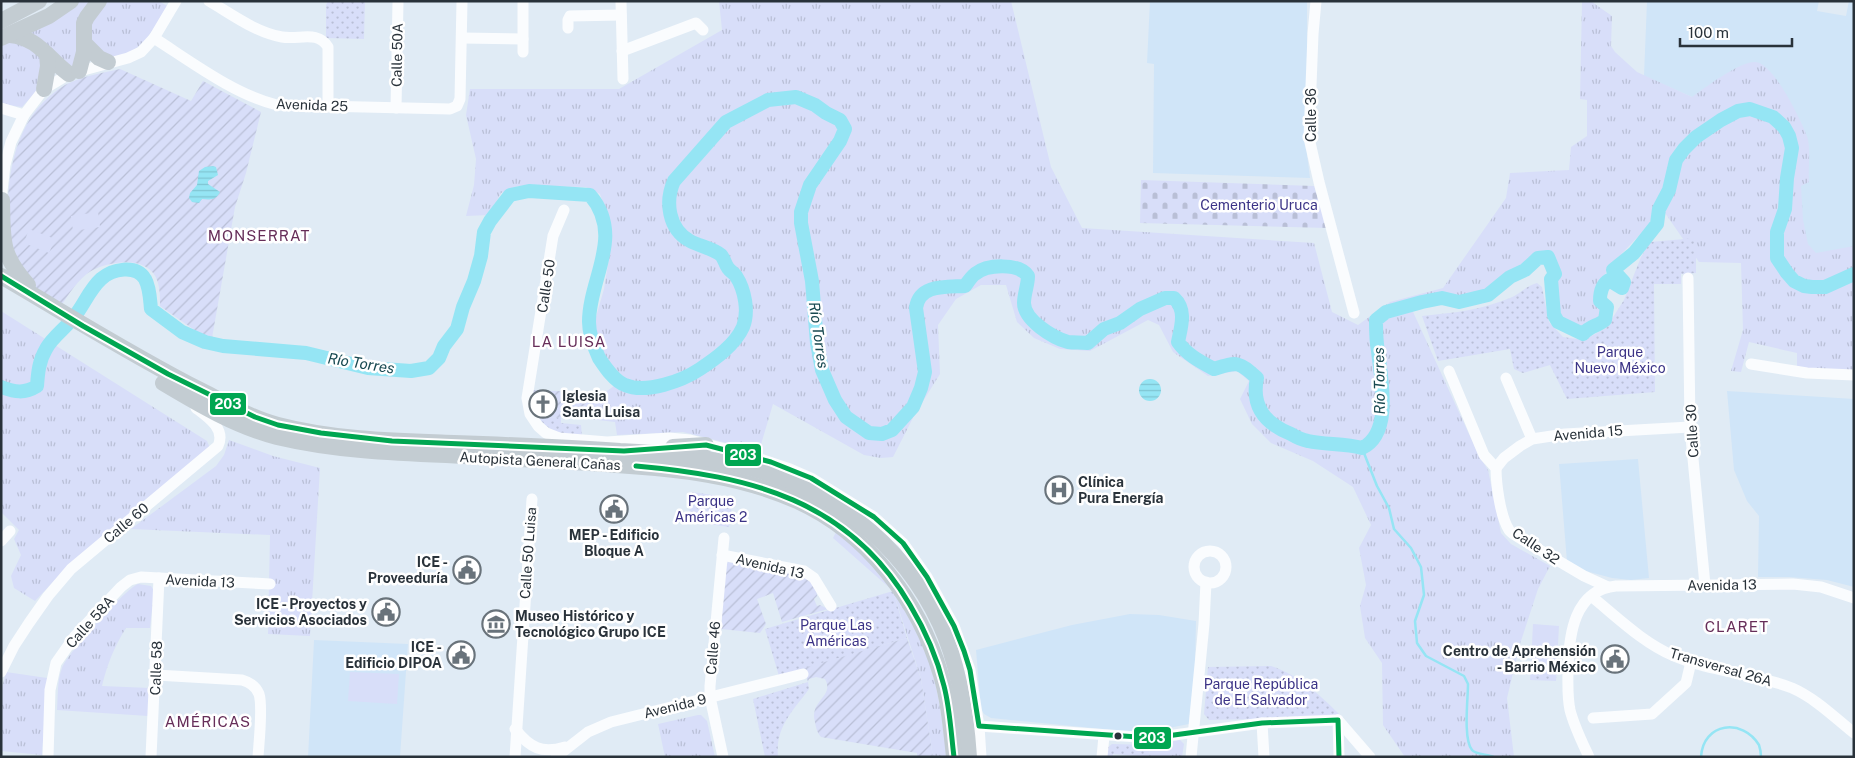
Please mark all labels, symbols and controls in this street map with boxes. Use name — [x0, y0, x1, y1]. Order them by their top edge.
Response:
scale bar — [1680, 15, 1792, 47]
street label: Calle 50A — [388, 23, 406, 87]
text: 100 m — [1688, 24, 1729, 41]
street label: Calle 36 — [1303, 88, 1319, 142]
street label: Avenida 25 — [276, 96, 348, 114]
park label: Cementerio Uruca — [1200, 197, 1318, 213]
district label: MONSERRAT — [208, 227, 310, 244]
street label: Calle 50 — [534, 258, 558, 314]
water label: Río Torres — [806, 300, 832, 370]
district label: LA LUISA — [532, 333, 606, 350]
park label: Parque Nuevo México — [1574, 344, 1666, 376]
water label: Río Torres — [1370, 347, 1388, 415]
water label: Río Torres — [326, 349, 396, 377]
place label: Iglesia Santa Luisa — [562, 388, 640, 420]
church icon: Iglesia Santa Luisa — [528, 389, 558, 419]
line badge: 203 — [209, 392, 247, 416]
text: 203 — [214, 396, 242, 412]
street label: Calle 30 — [1683, 404, 1701, 458]
street label: Avenida 15 — [1553, 422, 1623, 444]
line badge: 203 — [724, 443, 762, 467]
text: 203 — [729, 447, 757, 463]
street label: Autopista General Cañas — [459, 449, 621, 473]
place label: Clínica Pura Energía — [1078, 474, 1164, 506]
hospital icon: Clínica Pura Energía — [1044, 475, 1074, 505]
park label: Parque Américas 2 — [675, 493, 747, 525]
public building icon: MEP - Edificio Bloque A — [599, 494, 629, 524]
street label: Calle 60 — [100, 500, 152, 546]
street label: Calle 50 Luisa — [517, 507, 539, 599]
street label: Calle 32 — [1509, 524, 1563, 568]
place label: MEP - Edificio Bloque A — [569, 527, 659, 559]
street label: Avenida 13 — [734, 550, 806, 582]
place label: ICE - Proveeduría — [368, 554, 448, 586]
public building icon: ICE - Proveeduría — [452, 555, 482, 585]
street label: Avenida 13 — [165, 571, 235, 591]
street label: Avenida 13 — [1687, 576, 1757, 594]
street label: Calle 58A — [63, 593, 118, 651]
place label: ICE - Proyectos y Servicios Asociados — [234, 596, 367, 628]
public building icon: ICE - Proyectos y Servicios Asociados — [371, 597, 401, 627]
place label: Museo Histórico y Tecnológico Grupo ICE — [515, 608, 666, 640]
museum icon: Museo Histórico y Tecnológico Grupo ICE — [481, 609, 511, 639]
park label: Parque Las Américas — [800, 617, 872, 649]
district label: CLARET — [1705, 618, 1769, 635]
street label: Calle 46 — [703, 620, 723, 676]
place label: ICE - Edificio DIPOA — [345, 639, 442, 671]
street label: Calle 58 — [147, 640, 165, 696]
public building icon: ICE - Edificio DIPOA — [446, 640, 476, 670]
place label: Centro de Aprehensión - Barrio México — [1443, 643, 1596, 675]
public building icon: Centro de Aprehensión - Barrio México — [1600, 644, 1630, 674]
street label: Transversal 26A — [1668, 645, 1774, 689]
park label: Parque República de El Salvador — [1204, 676, 1318, 708]
street label: Avenida 9 — [642, 690, 708, 721]
district label: AMÉRICAS — [165, 713, 251, 730]
line badge: 203 — [1133, 726, 1172, 750]
text: 203 — [1138, 730, 1166, 746]
unlabelled marker — [1113, 731, 1123, 741]

